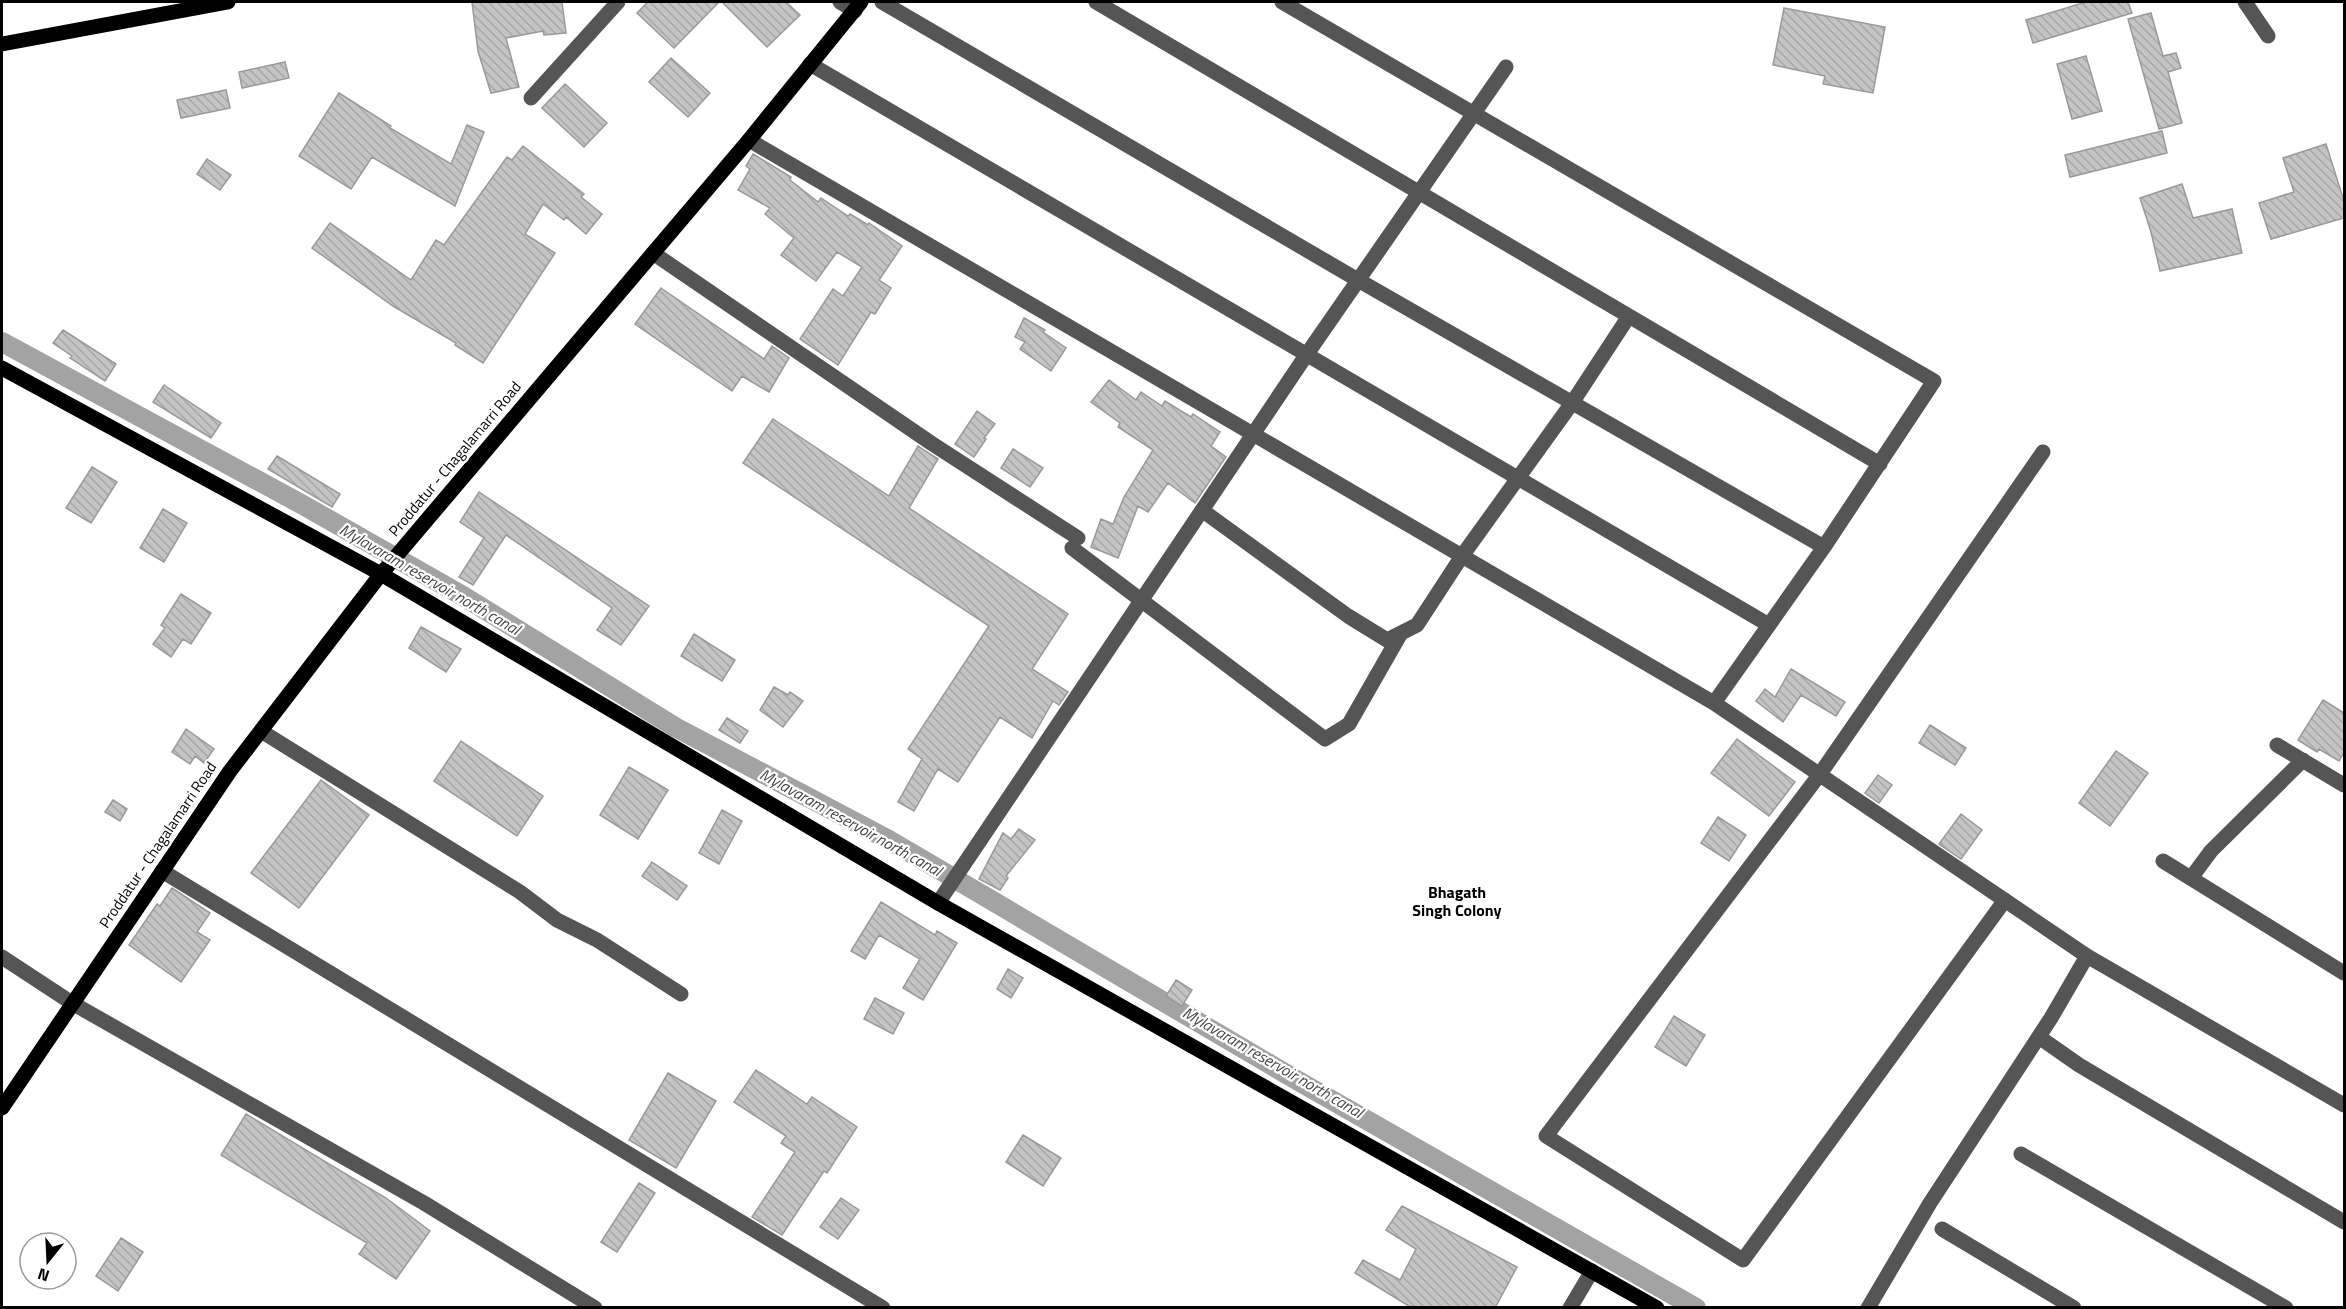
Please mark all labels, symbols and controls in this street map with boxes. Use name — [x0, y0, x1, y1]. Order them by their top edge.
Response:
street label: Proddatur - Chagalamarri Road — [383, 376, 527, 541]
water label: Mylavaram reservoir north canal — [335, 517, 526, 641]
street label: Proddatur - Chagalamarri Road — [93, 757, 222, 933]
water label: Mylavaram reservoir north canal — [756, 762, 948, 883]
district label: Bhagath Singh Colony — [1412, 880, 1502, 922]
water label: Mylavaram reservoir north canal — [1178, 1000, 1369, 1124]
north arrow — [18, 1231, 78, 1291]
text: N — [34, 1262, 52, 1288]

